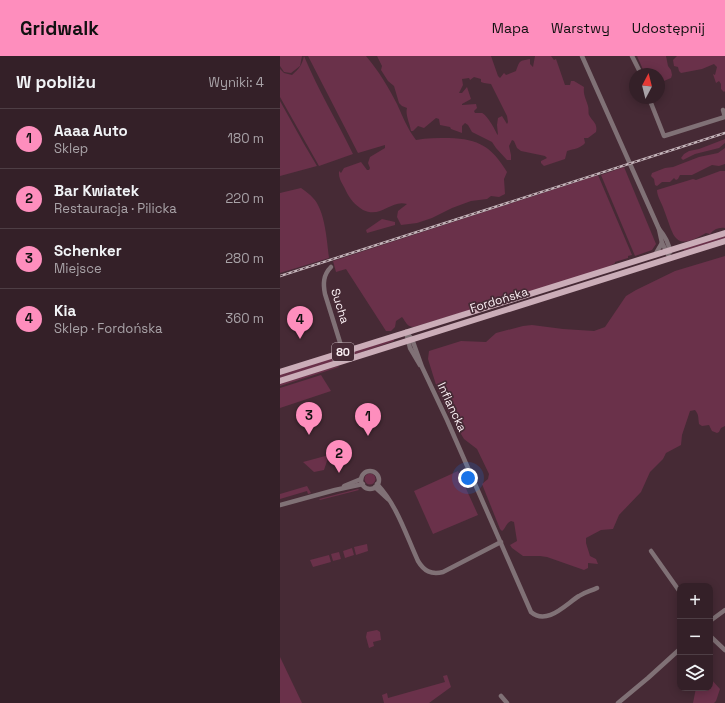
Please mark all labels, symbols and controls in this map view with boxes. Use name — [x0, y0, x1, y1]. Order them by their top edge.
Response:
text: Gridwalk — [20, 16, 99, 41]
text: Mapa — [492, 19, 529, 37]
text: Warstwy — [551, 19, 610, 37]
text: Udostępnij — [632, 19, 705, 37]
north arrow — [629, 68, 665, 104]
text: W pobliżu — [16, 71, 96, 93]
text: Wyniki: 4 — [209, 74, 264, 91]
text: Aaaa Auto — [54, 121, 128, 140]
text: 1 — [26, 130, 32, 147]
text: 180 m — [228, 130, 264, 147]
text: Sklep — [54, 140, 88, 157]
text: Bar Kwiatek — [54, 181, 139, 200]
text: 2 — [25, 190, 33, 207]
text: 220 m — [225, 190, 264, 207]
text: Restauracja · Pilicka — [54, 200, 177, 217]
text: Schenker — [54, 241, 122, 260]
text: 3 — [25, 250, 33, 267]
text: 280 m — [225, 250, 264, 267]
text: Miejsce — [54, 260, 102, 277]
street label: Fordońska — [468, 284, 530, 316]
street label: Sucha — [327, 286, 353, 326]
text: Kia — [54, 301, 76, 320]
pin: 4 — [287, 306, 313, 339]
text: 4 — [25, 310, 33, 327]
text: 360 m — [225, 310, 264, 327]
text: Sklep · Fordońska — [54, 320, 163, 337]
road number: 80 — [332, 343, 354, 361]
street label: Inflancka — [434, 380, 470, 434]
pin: 3 — [296, 402, 322, 435]
pin: 1 — [355, 403, 381, 436]
pin: 2 — [326, 440, 352, 473]
your location — [458, 468, 478, 488]
map controls — [677, 583, 713, 691]
button: + — [677, 583, 713, 619]
button: − — [677, 619, 713, 655]
button: layers — [677, 655, 713, 691]

